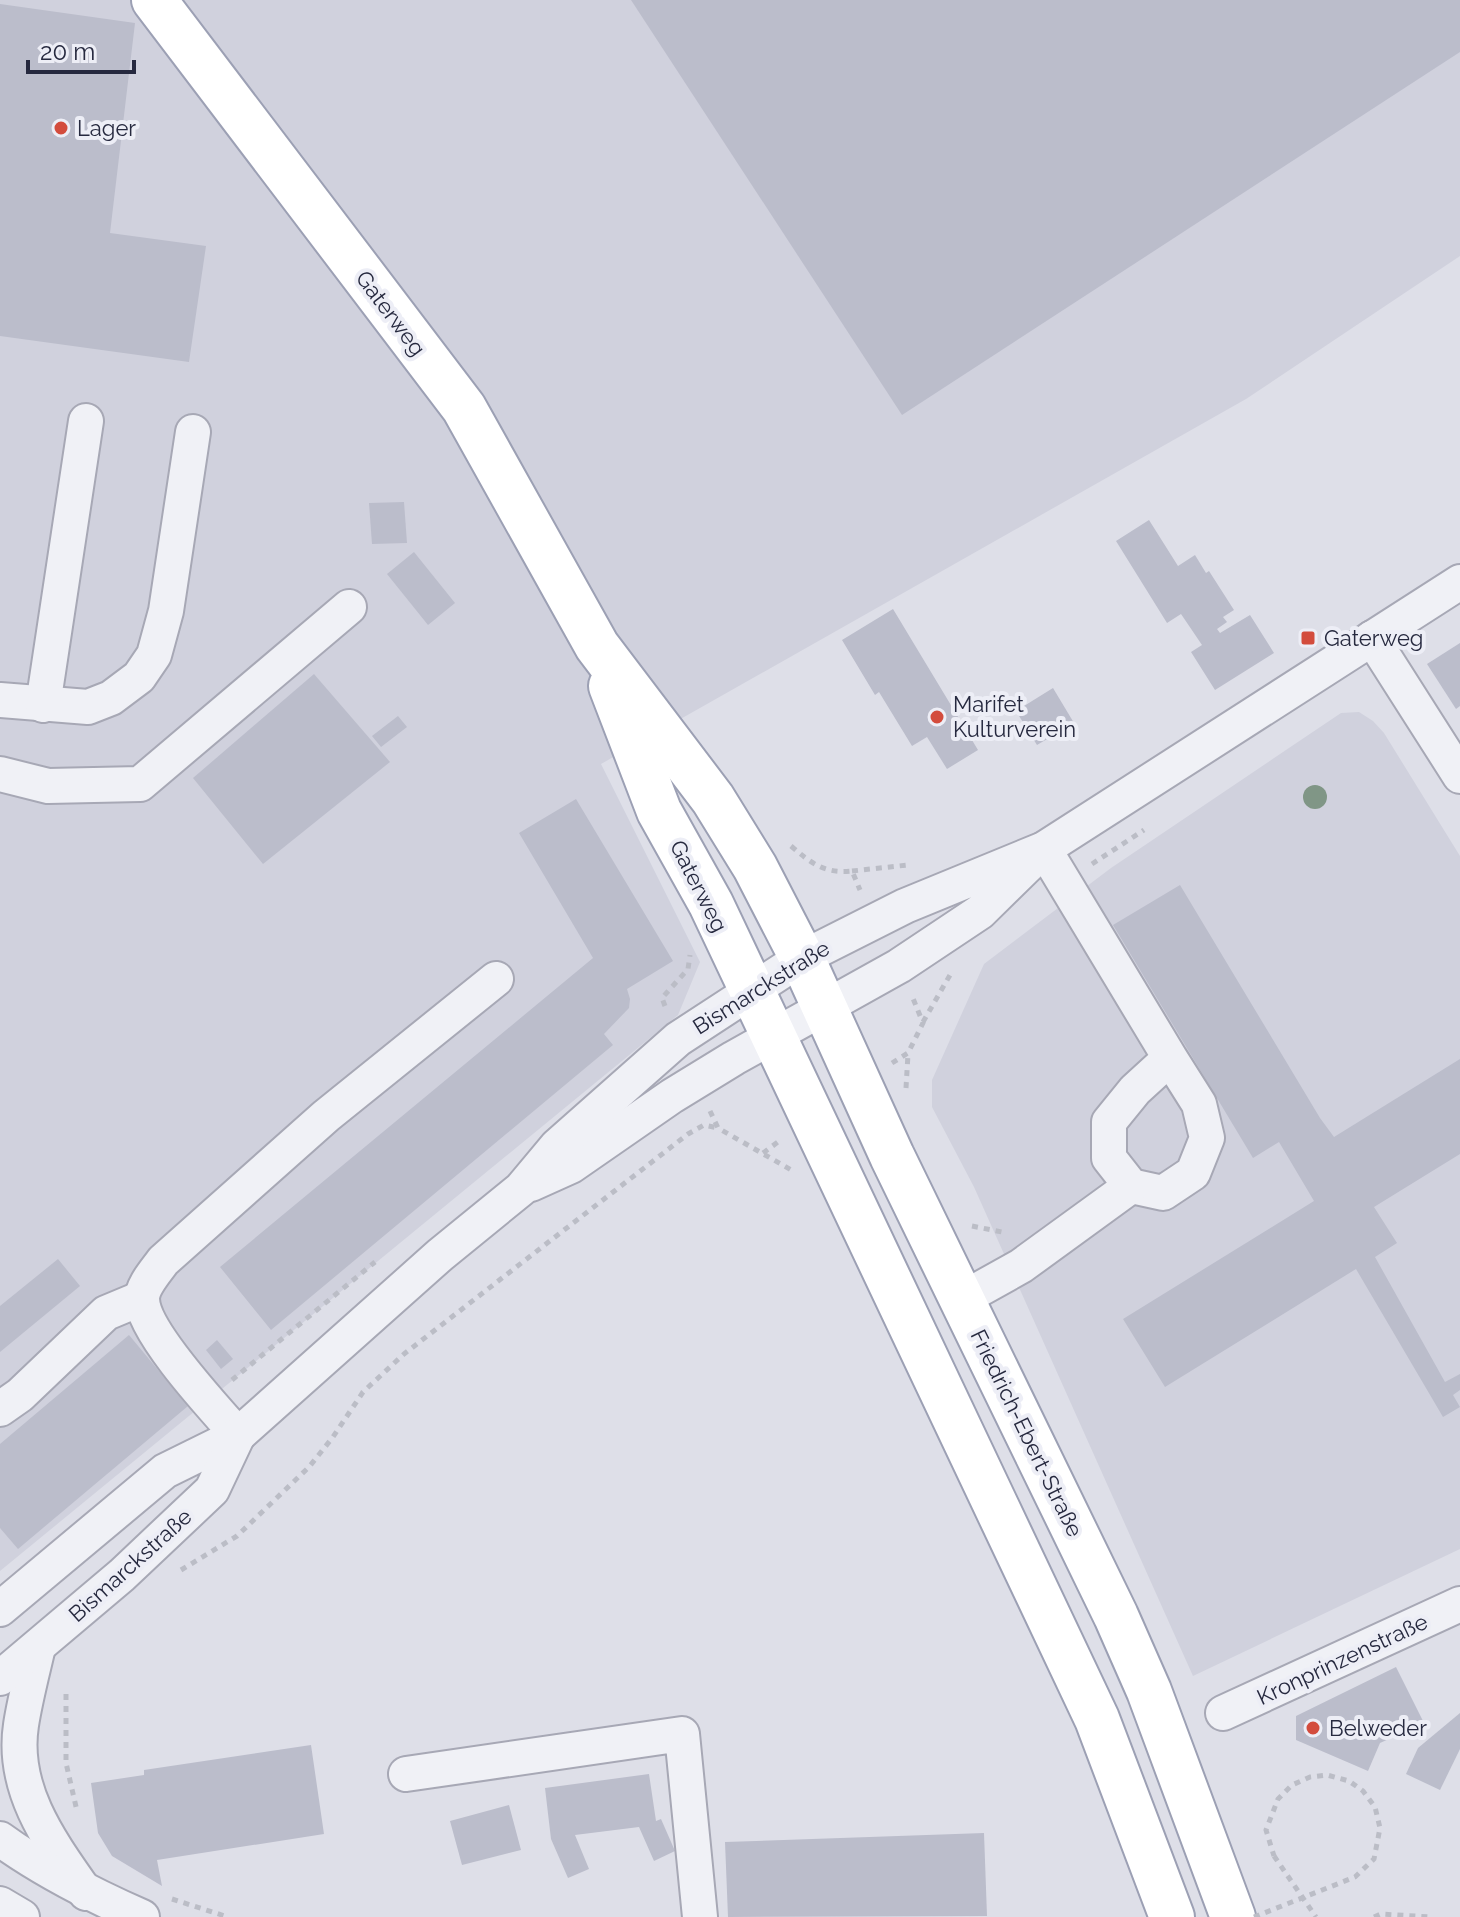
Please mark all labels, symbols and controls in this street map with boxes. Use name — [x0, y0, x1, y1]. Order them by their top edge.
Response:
scale bar — [28, 24, 134, 74]
text: 20 m — [40, 37, 95, 66]
place label: Lager — [77, 115, 136, 141]
marker: Lager — [52, 119, 70, 137]
street label: Gaterweg — [351, 265, 431, 361]
place label: Gaterweg — [1324, 625, 1423, 651]
marker: Gaterweg — [1299, 629, 1317, 647]
place label: Marifet Kulturverein — [953, 691, 1076, 742]
marker: Marifet Kulturverein — [928, 708, 946, 726]
street label: Gaterweg — [665, 836, 733, 936]
street label: Bismarckstraße — [688, 935, 834, 1039]
street label: Friedrich-Ebert-Straße — [965, 1325, 1089, 1541]
street label: Bismarckstraße — [63, 1503, 197, 1627]
street label: Kronprinzenstraße — [1253, 1608, 1432, 1710]
place label: Belweder — [1329, 1715, 1427, 1741]
marker: Belweder — [1304, 1719, 1322, 1737]

